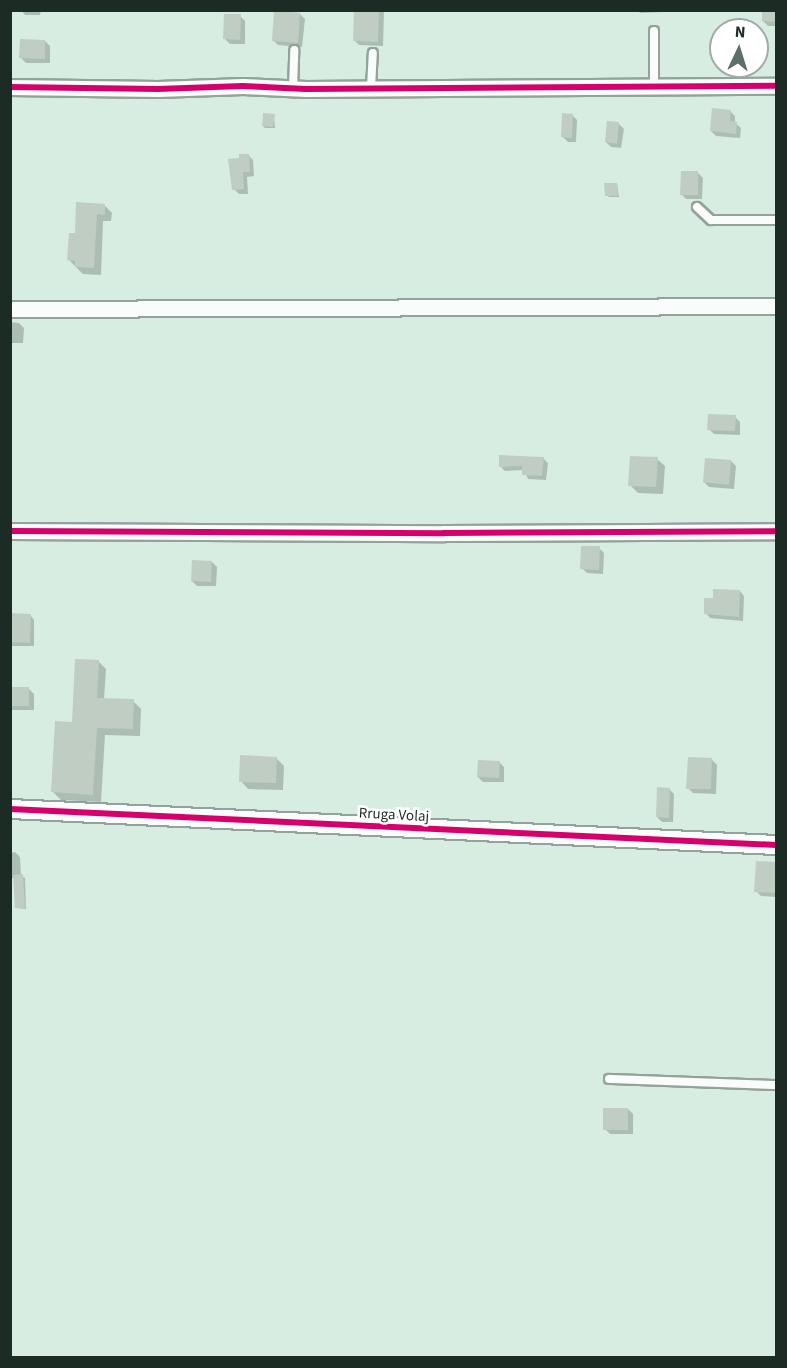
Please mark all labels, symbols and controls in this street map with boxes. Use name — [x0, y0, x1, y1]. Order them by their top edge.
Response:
north arrow — [709, 18, 769, 78]
text: N — [734, 21, 746, 43]
street label: Rruga Volaj — [358, 804, 430, 826]

